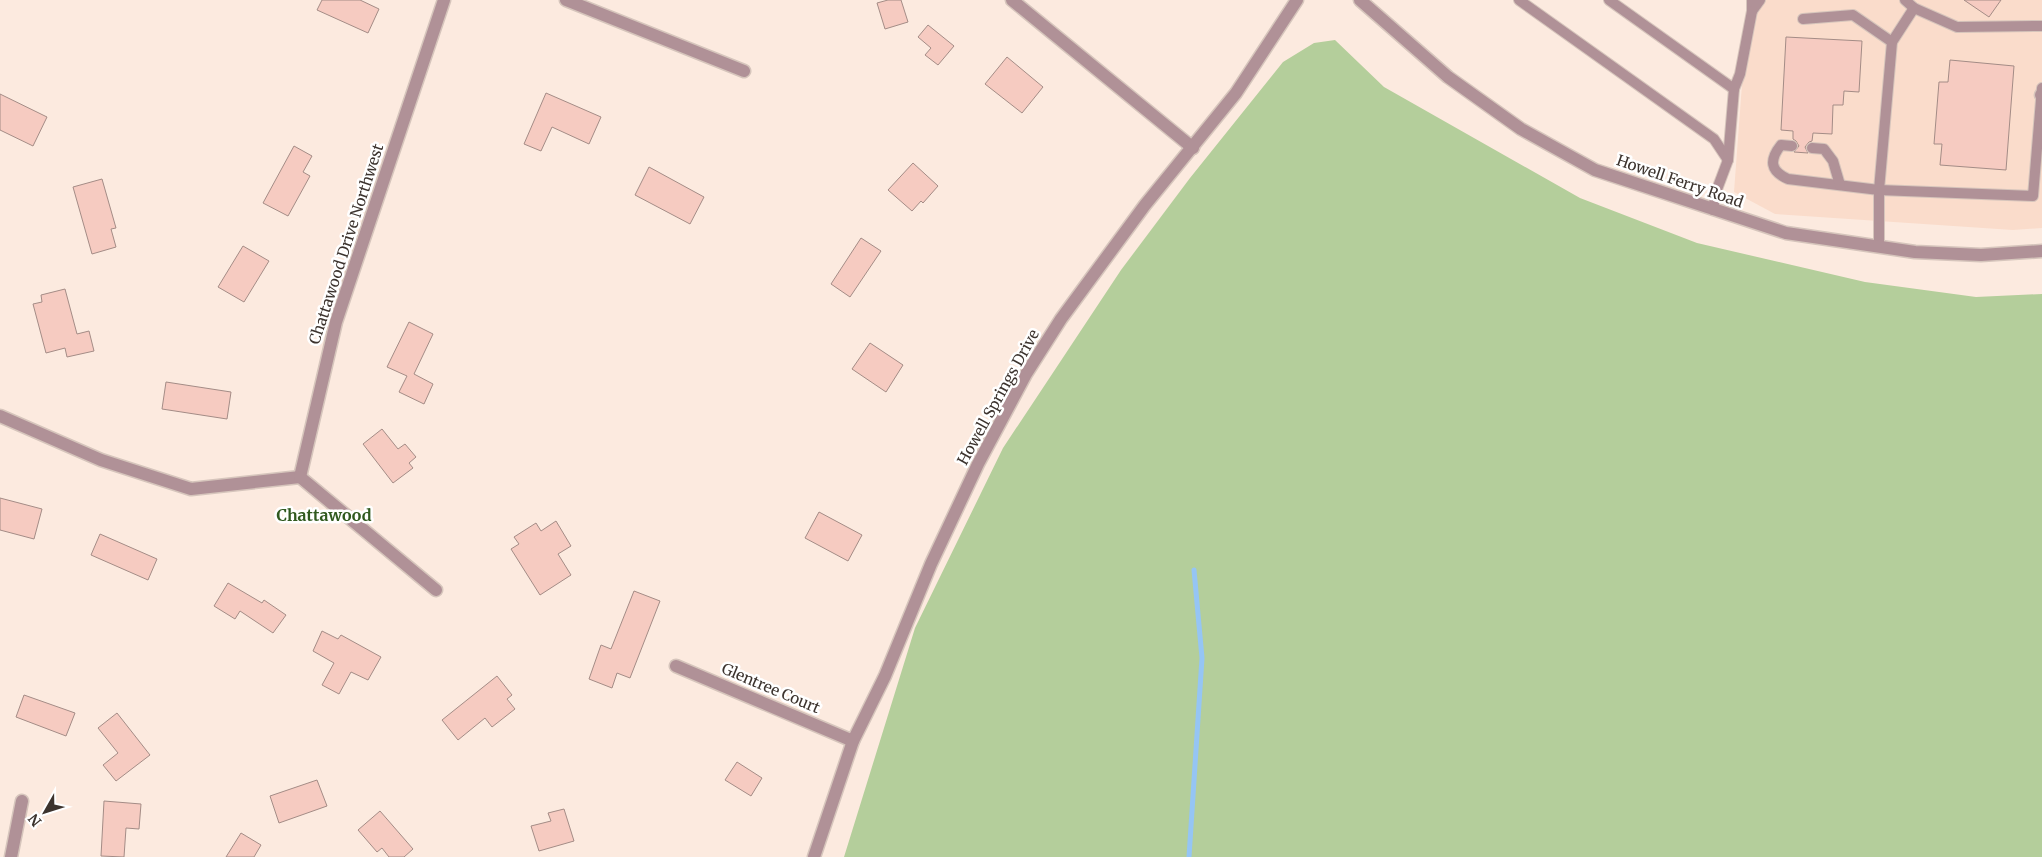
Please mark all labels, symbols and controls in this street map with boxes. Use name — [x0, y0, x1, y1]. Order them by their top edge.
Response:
street label: Chattawood Drive Northwest — [305, 141, 387, 347]
street label: Howell Ferry Road — [1614, 150, 1746, 212]
street label: Howell Springs Drive — [953, 326, 1043, 468]
district label: Chattawood — [276, 505, 372, 525]
street label: Glentree Court — [719, 659, 823, 717]
north arrow — [20, 787, 70, 837]
text: N — [24, 810, 45, 830]

